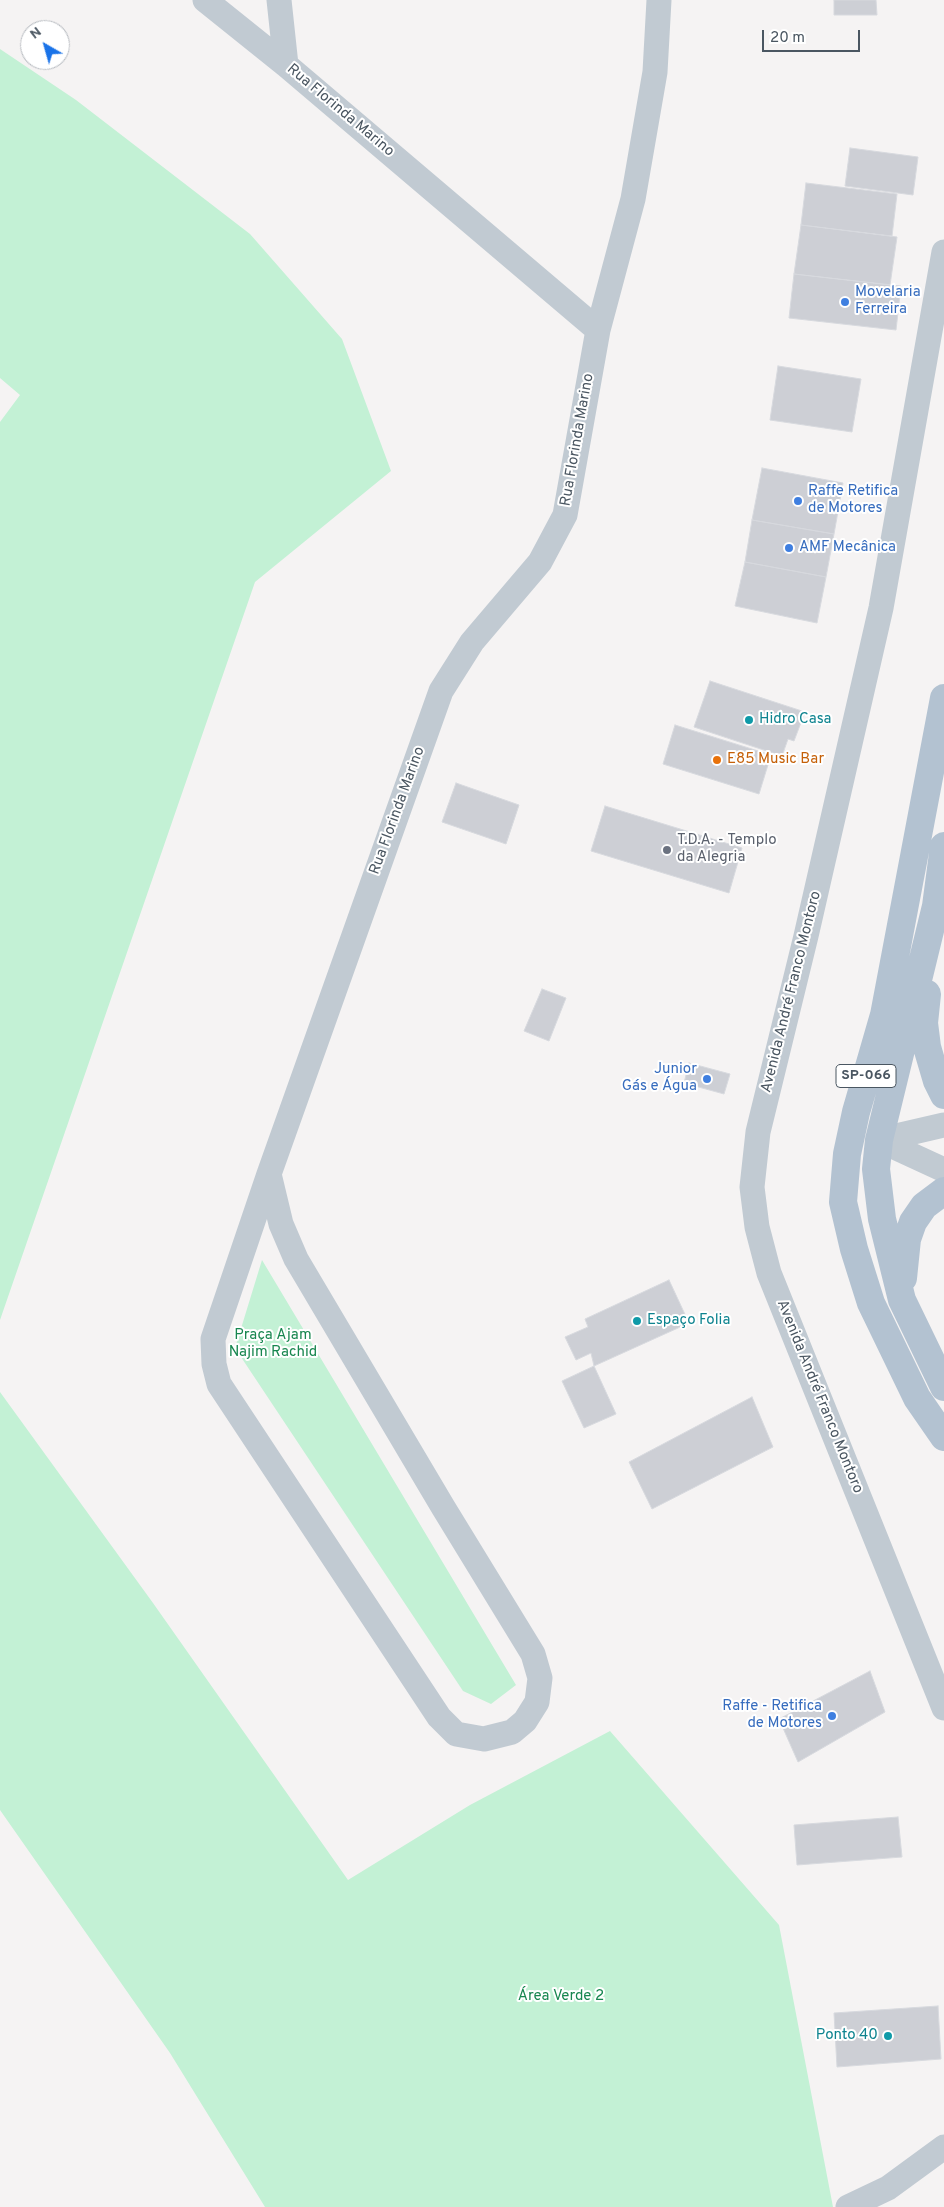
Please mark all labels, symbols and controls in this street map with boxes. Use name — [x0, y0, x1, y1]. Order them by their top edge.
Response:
north arrow — [20, 20, 70, 70]
scale bar — [764, 20, 862, 52]
text: N — [27, 24, 45, 43]
text: 20 m — [770, 29, 805, 48]
street label: Rua Florinda Marino — [283, 61, 397, 161]
place label: Movelaria Ferreira — [855, 284, 921, 319]
marker: Movelaria Ferreira — [839, 296, 851, 308]
street label: Rua Florinda Marino — [557, 372, 599, 508]
place label: Raffe Retifica de Motores — [808, 483, 898, 518]
marker: Raffe Retifica de Motores — [792, 495, 804, 507]
place label: AMF Mecânica — [799, 539, 896, 557]
marker: AMF Mecânica — [783, 542, 795, 554]
place label: Hidro Casa — [759, 711, 831, 729]
marker: Hidro Casa — [743, 714, 755, 726]
street label: Rua Florinda Marino — [366, 745, 430, 877]
place label: E85 Music Bar — [727, 751, 824, 769]
marker: E85 Music Bar — [711, 754, 723, 766]
place label: T.D.A. - Templo da Alegria — [677, 832, 777, 867]
marker: T.D.A. - Templo da Alegria — [661, 844, 673, 856]
street label: Avenida André Franco Montoro — [758, 889, 826, 1095]
place label: Junior Gás e Água — [622, 1061, 697, 1096]
road number: SP-066 — [836, 1064, 896, 1088]
marker: Junior Gás e Água — [701, 1073, 713, 1085]
street label: Avenida André Franco Montoro — [772, 1298, 866, 1496]
place label: Espaço Folia — [647, 1312, 730, 1330]
marker: Espaço Folia — [631, 1315, 643, 1327]
park label: Praça Ajam Najim Rachid — [229, 1327, 317, 1362]
place label: Raffe - Retifica de Motores — [722, 1698, 822, 1733]
marker: Raffe - Retifica de Motores — [826, 1710, 838, 1722]
park label: Área Verde 2 — [518, 1988, 604, 2006]
place label: Ponto 40 — [816, 2027, 878, 2045]
marker: Ponto 40 — [882, 2030, 894, 2042]

